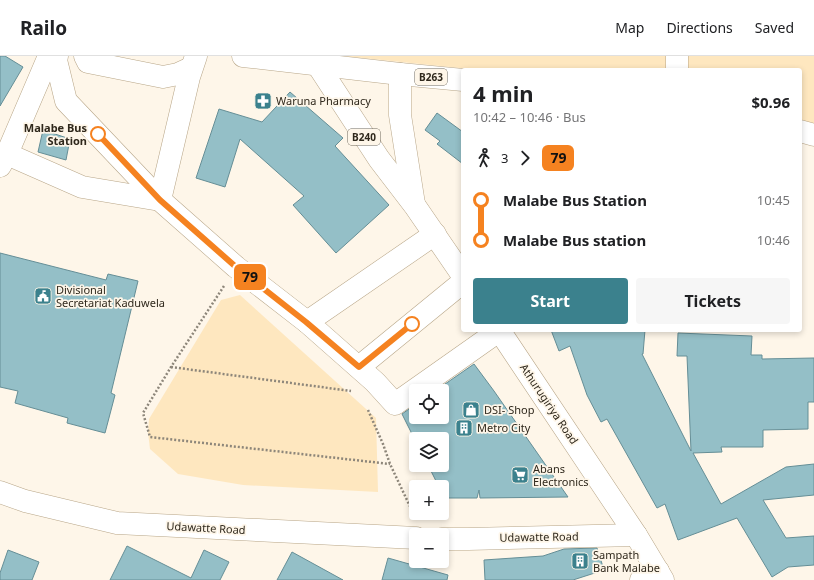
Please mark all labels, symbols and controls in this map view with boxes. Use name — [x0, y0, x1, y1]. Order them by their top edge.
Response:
text: Railo — [20, 15, 67, 41]
text: Map — [615, 18, 644, 37]
text: Directions — [666, 18, 733, 37]
text: Saved — [755, 18, 794, 37]
road number: B263 — [415, 69, 447, 85]
text: 4 min — [473, 78, 534, 108]
pharmacy icon: Waruna Pharmacy — [253, 91, 273, 111]
text: $0.96 — [751, 92, 790, 112]
place label: Waruna Pharmacy — [276, 93, 371, 108]
text: 10:42 – 10:46 · Bus — [473, 108, 586, 126]
place label: Malabe Bus Station — [24, 120, 87, 148]
marker: Malabe Bus Station — [90, 126, 106, 142]
road number: B240 — [348, 129, 380, 145]
icon: walk — [473, 147, 495, 169]
icon: forward — [514, 147, 536, 169]
text: 79 — [550, 148, 566, 167]
text: 3 — [501, 149, 508, 167]
text: Malabe Bus Station — [503, 190, 647, 210]
text: 10:45 — [757, 191, 790, 209]
text: Malabe Bus station — [503, 230, 646, 250]
text: 10:46 — [757, 231, 790, 249]
line badge: 79 — [232, 264, 268, 290]
text: 79 — [242, 267, 258, 286]
button: Start — [473, 278, 628, 324]
button: Tickets — [636, 278, 790, 324]
place label: Divisional Secretariat Kaduwela — [56, 282, 165, 310]
public building icon: Divisional Secretariat Kaduwela — [33, 286, 53, 306]
unlabelled marker — [404, 316, 420, 332]
street label: Athurugiriya Road — [517, 361, 582, 447]
map controls — [409, 384, 449, 568]
button: locate — [409, 384, 449, 424]
shop icon: DSI- Shop — [461, 400, 481, 420]
place label: DSI- Shop — [484, 402, 535, 417]
building icon: Metro City — [454, 418, 474, 438]
place label: Metro City — [477, 420, 531, 435]
button: layers — [409, 432, 449, 472]
place label: Abans Electronics — [533, 461, 589, 489]
supermarket icon: Abans Electronics — [510, 465, 530, 485]
button: + — [409, 480, 449, 520]
street label: Udawatte Road — [166, 518, 246, 537]
button: − — [409, 528, 449, 568]
street label: Udawatte Road — [499, 528, 579, 545]
place label: Sampath Bank Malabe — [593, 547, 660, 575]
building icon: Sampath Bank Malabe — [570, 551, 590, 571]

